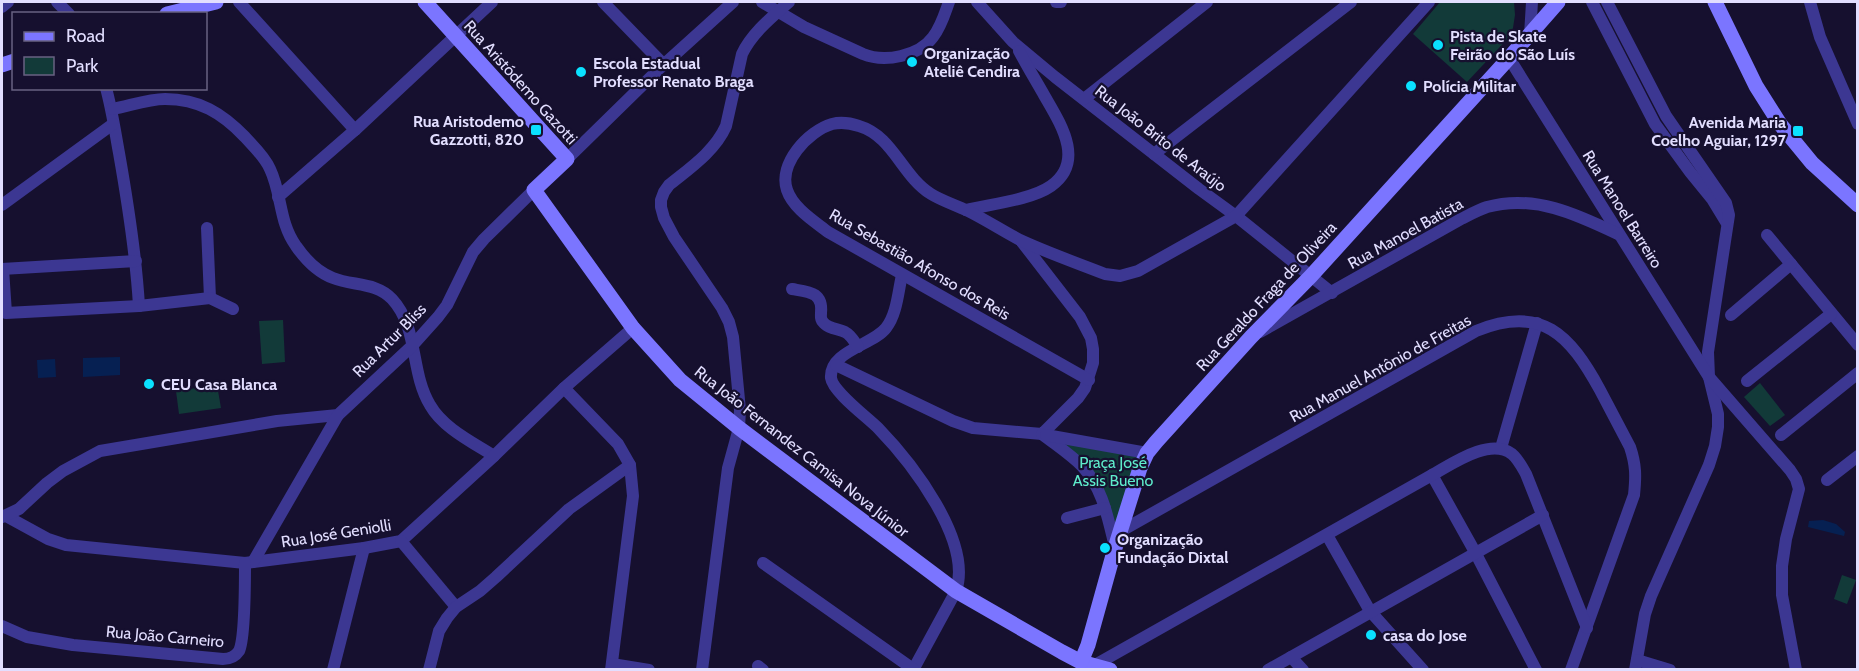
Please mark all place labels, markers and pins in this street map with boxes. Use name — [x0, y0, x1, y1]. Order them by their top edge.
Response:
place label: Pista de Skate Feirão do São Luís — [1450, 27, 1575, 64]
marker: Pista de Skate Feirão do São Luís — [1431, 38, 1445, 52]
place label: Organização Ateliê Cendira — [924, 44, 1020, 81]
place label: Escola Estadual Professor Renato Braga — [593, 54, 754, 91]
marker: Organização Ateliê Cendira — [905, 55, 919, 69]
marker: Escola Estadual Professor Renato Braga — [574, 65, 588, 79]
place label: Polícia Militar — [1423, 77, 1517, 96]
marker: Polícia Militar — [1404, 79, 1418, 93]
place label: Rua Aristodemo Gazzotti, 820 — [413, 112, 524, 149]
place label: Avenida Maria Coelho Aguiar, 1297 — [1651, 113, 1787, 150]
marker: Rua Aristodemo Gazzotti, 820 — [529, 123, 543, 137]
marker: Avenida Maria Coelho Aguiar, 1297 — [1791, 124, 1805, 138]
place label: CEU Casa Blanca — [161, 375, 277, 394]
marker: CEU Casa Blanca — [142, 377, 156, 391]
place label: Organização Fundação Dixtal — [1117, 530, 1228, 567]
marker: Organização Fundação Dixtal — [1098, 541, 1112, 555]
place label: casa do Jose — [1383, 626, 1467, 645]
marker: casa do Jose — [1364, 628, 1378, 642]

